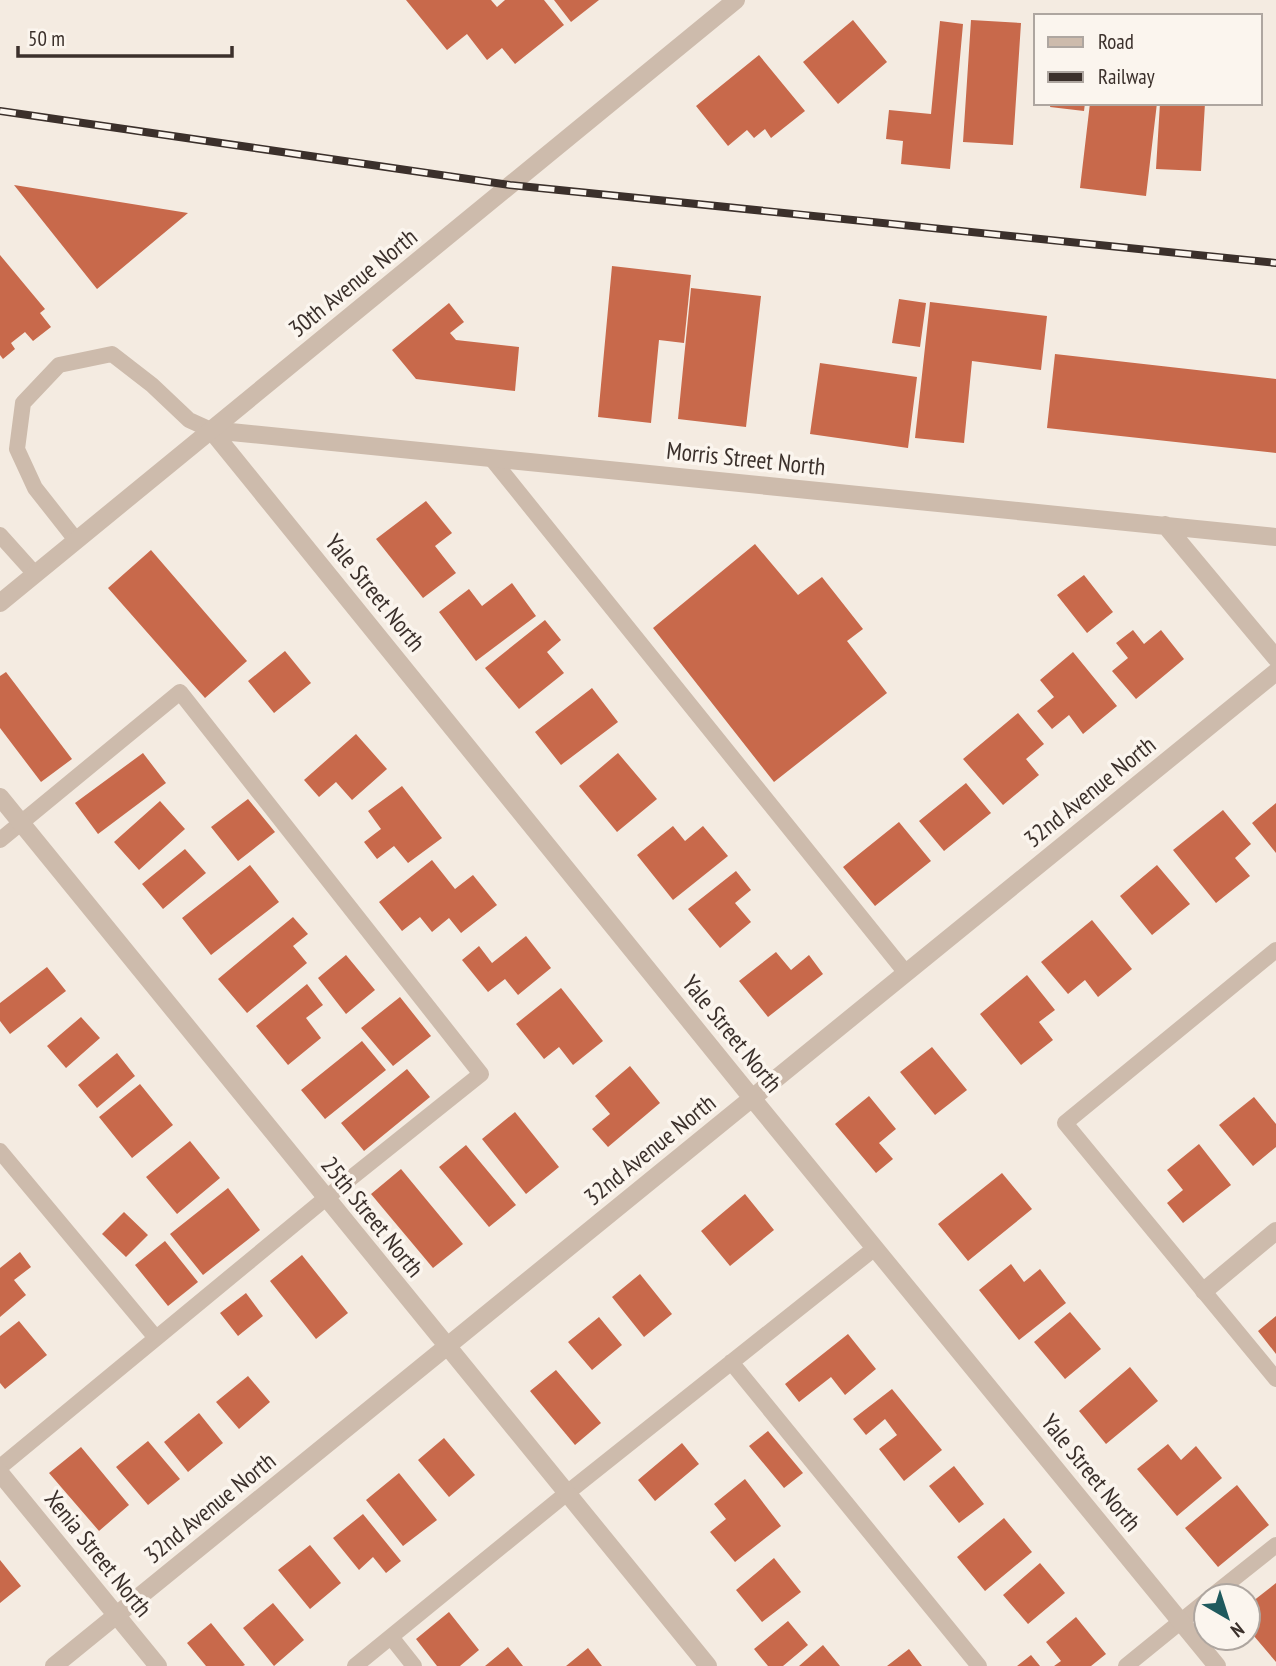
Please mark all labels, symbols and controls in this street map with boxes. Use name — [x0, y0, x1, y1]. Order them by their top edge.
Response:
scale bar — [18, 14, 231, 58]
legend — [1034, 14, 1262, 105]
text: 50 m — [28, 25, 65, 52]
text: Road — [1098, 28, 1134, 55]
text: Railway — [1098, 63, 1155, 90]
street label: 30th Avenue North — [282, 221, 423, 344]
street label: Morris Street North — [665, 435, 827, 482]
street label: Yale Street North — [319, 528, 432, 658]
street label: 32nd Avenue North — [1018, 729, 1162, 854]
street label: Yale Street North — [676, 969, 789, 1099]
street label: 32nd Avenue North — [578, 1087, 722, 1212]
street label: 25th Street North — [314, 1150, 430, 1283]
street label: Yale Street North — [1035, 1408, 1148, 1538]
street label: 32nd Avenue North — [138, 1445, 282, 1570]
street label: Xenia Street North — [38, 1484, 159, 1623]
north arrow — [1192, 1582, 1262, 1652]
text: N — [1226, 1618, 1249, 1643]

